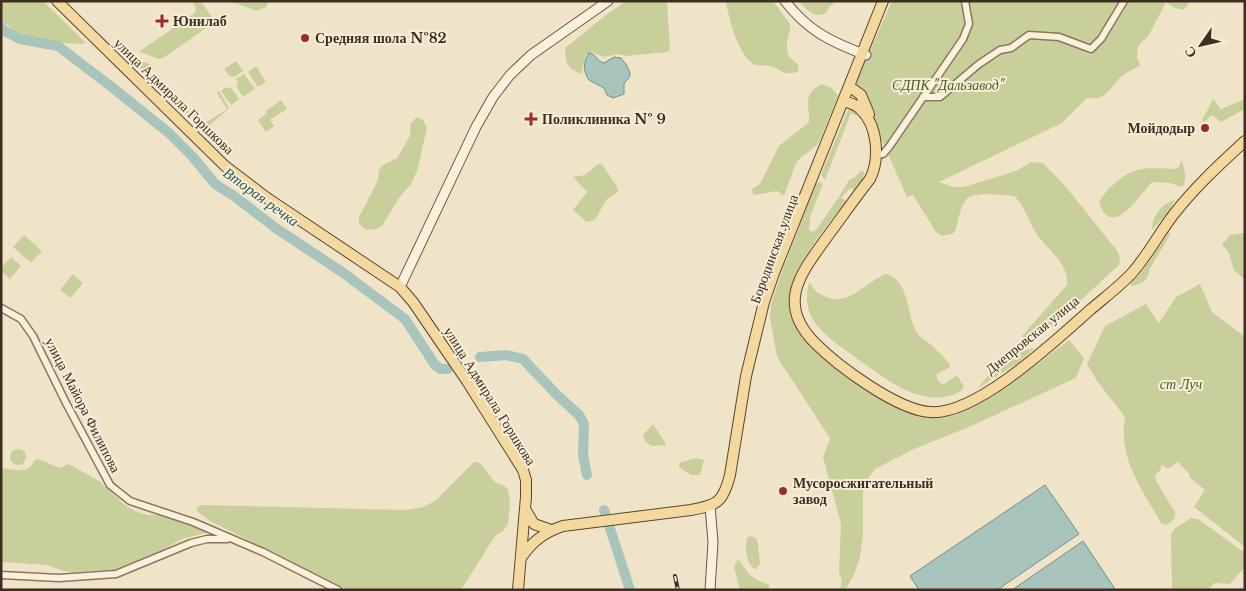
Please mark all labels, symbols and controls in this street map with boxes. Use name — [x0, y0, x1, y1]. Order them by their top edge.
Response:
place label: Юнилаб — [173, 12, 227, 30]
marker: Юнилаб — [155, 14, 169, 28]
north arrow — [1176, 20, 1226, 70]
place label: Средняя шола №82 — [315, 29, 447, 47]
marker: Средняя шола №82 — [299, 32, 311, 44]
street label: улица Адмирала Горшкова — [110, 34, 238, 159]
text: С — [1180, 43, 1201, 61]
park label: СДПК "Дальзавод" — [892, 76, 1005, 94]
place label: Поликлиника № 9 — [542, 110, 666, 128]
marker: Поликлиника № 9 — [524, 112, 538, 126]
place label: Мойдодыр — [1127, 119, 1195, 137]
marker: Мойдодыр — [1199, 122, 1211, 134]
water label: Вторая речка — [220, 163, 303, 230]
street label: Бородинская улица — [746, 191, 802, 306]
street label: Днепровская улица — [982, 291, 1083, 378]
street label: улица Адмирала Горшкова — [440, 323, 540, 469]
street label: улица Майора Филипова — [41, 334, 125, 476]
park label: ст Луч — [1160, 375, 1203, 393]
place label: Мусоросжигательный завод — [793, 474, 933, 508]
marker: Мусоросжигательный завод — [777, 485, 789, 497]

